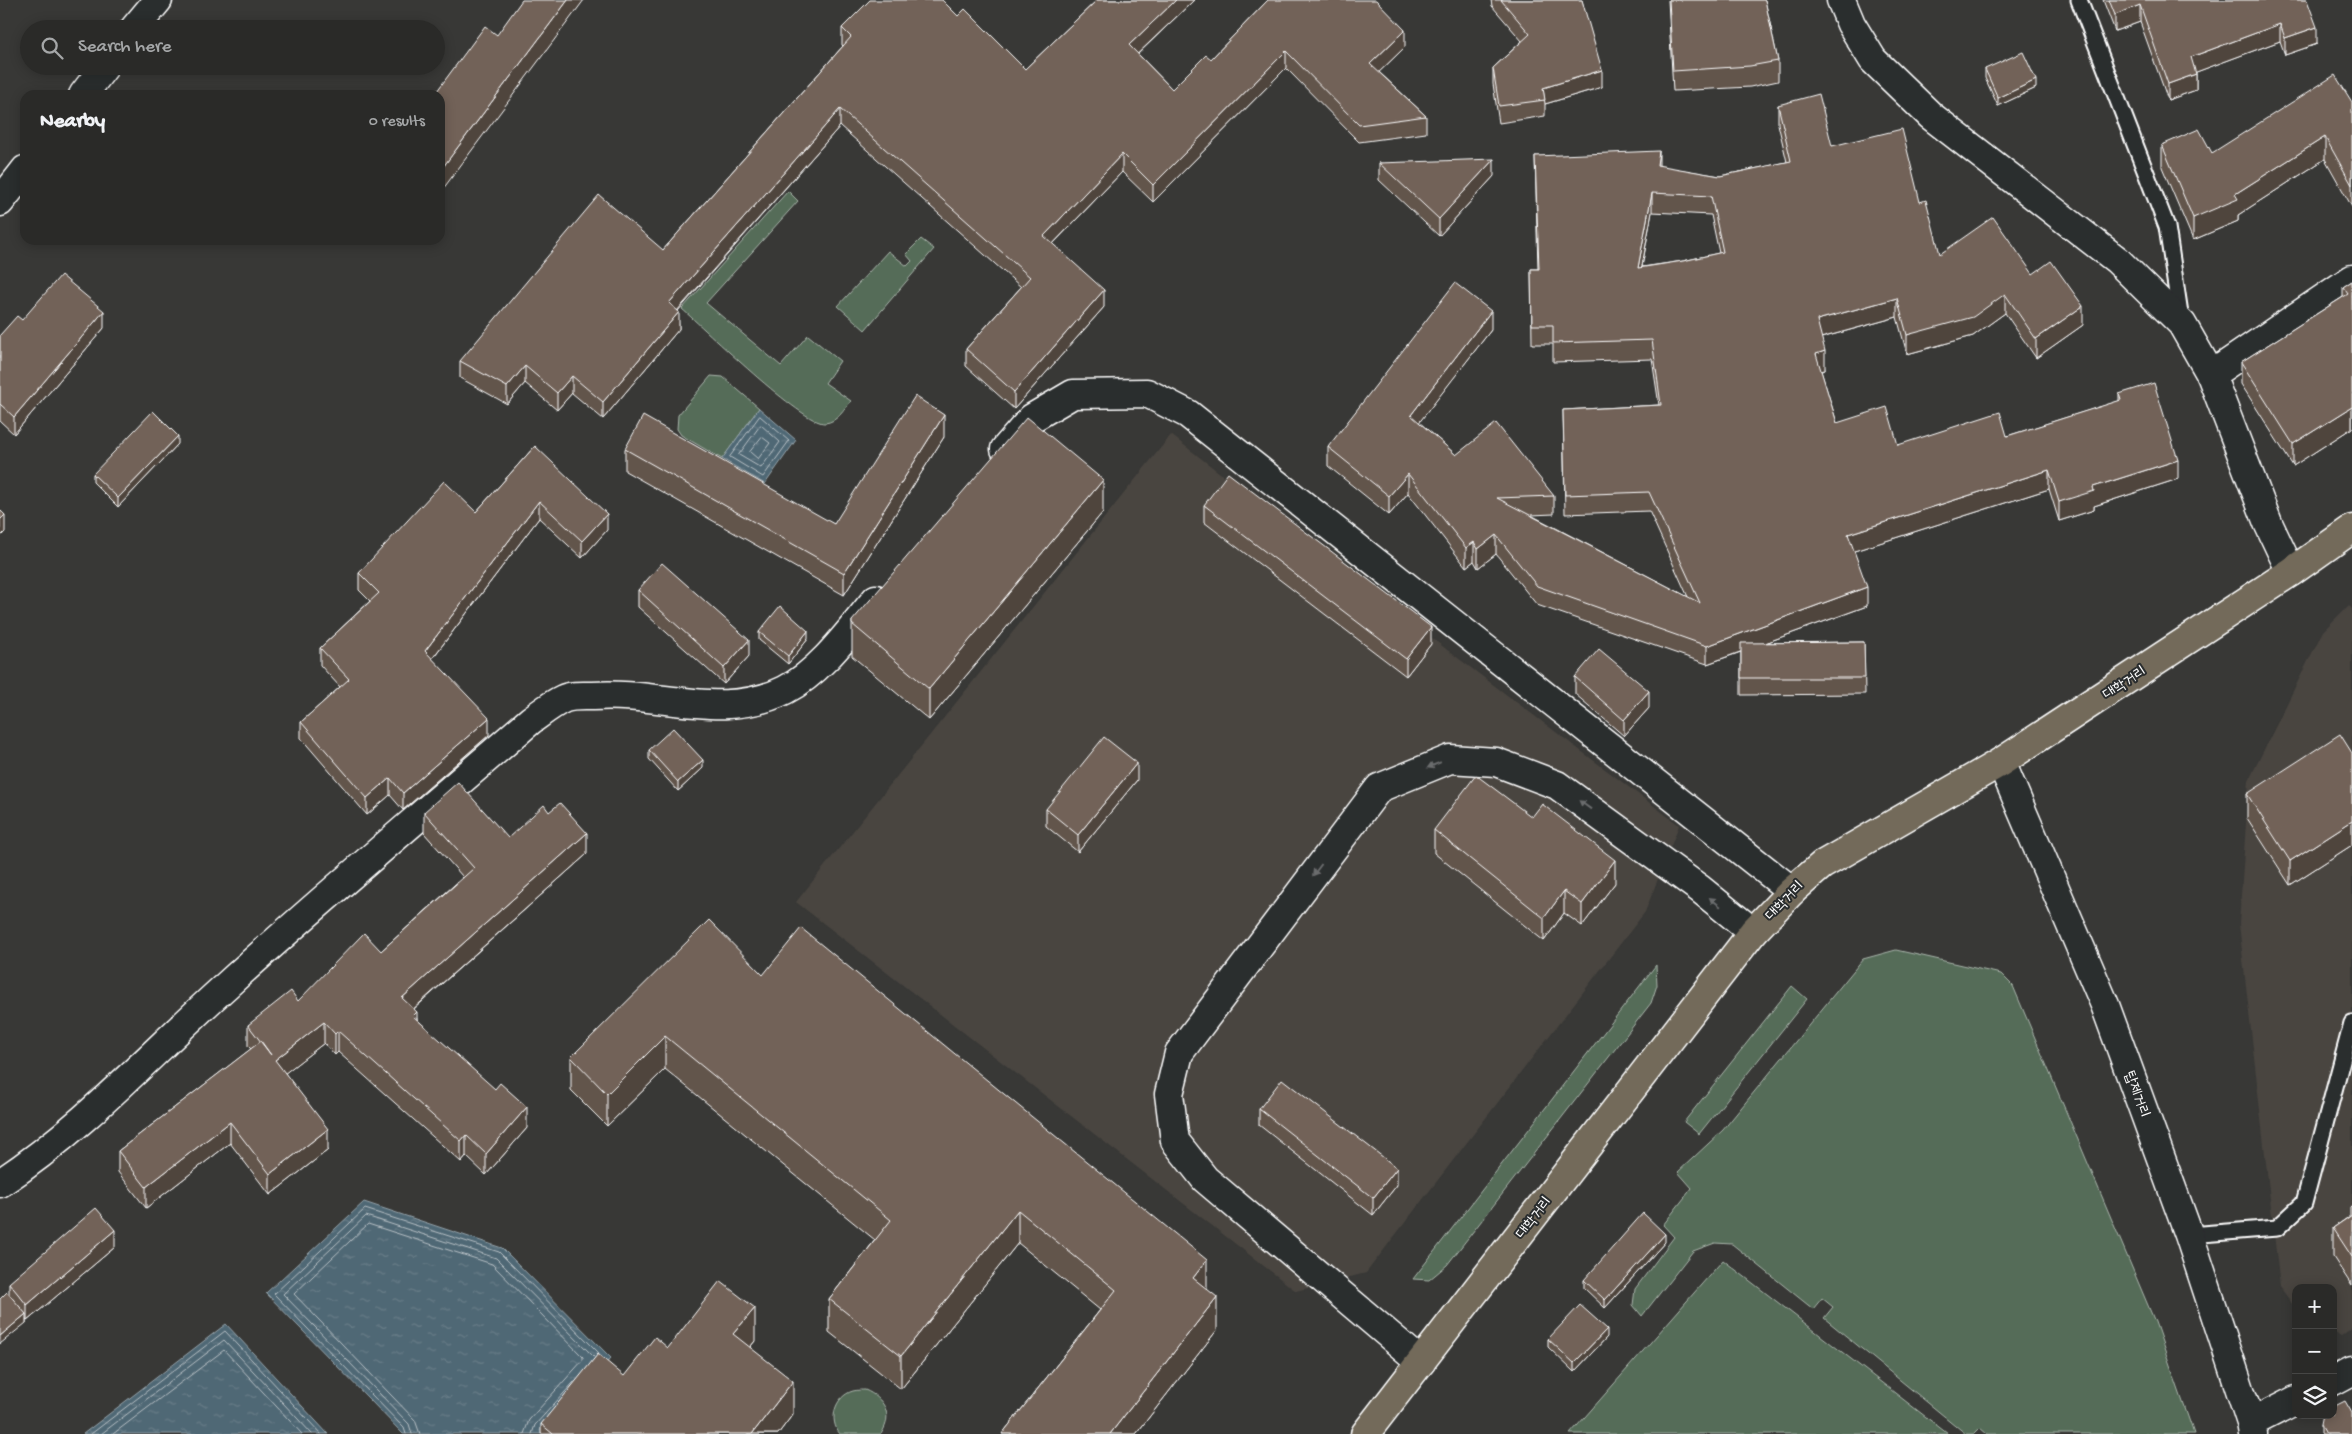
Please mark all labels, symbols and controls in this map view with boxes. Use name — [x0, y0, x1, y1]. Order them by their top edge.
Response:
search box — [20, 20, 445, 75]
icon: search — [38, 34, 66, 62]
text: Search here — [78, 36, 172, 59]
text: Nearby — [40, 110, 105, 135]
text: 0 results — [369, 113, 425, 132]
street label: 대학거리 — [2100, 663, 2150, 704]
one-way arrow — [1426, 761, 1441, 769]
one-way arrow — [1578, 800, 1592, 810]
one-way arrow — [1312, 863, 1322, 877]
street label: 대학거리 — [1762, 878, 1809, 925]
one-way arrow — [1709, 896, 1722, 907]
street label: 탑제거리 — [2119, 1069, 2153, 1120]
street label: 대학거리 — [1513, 1194, 1557, 1243]
map controls — [2292, 1284, 2337, 1419]
button: + — [2292, 1284, 2337, 1329]
button: − — [2292, 1329, 2337, 1374]
button: layers — [2292, 1374, 2337, 1419]

